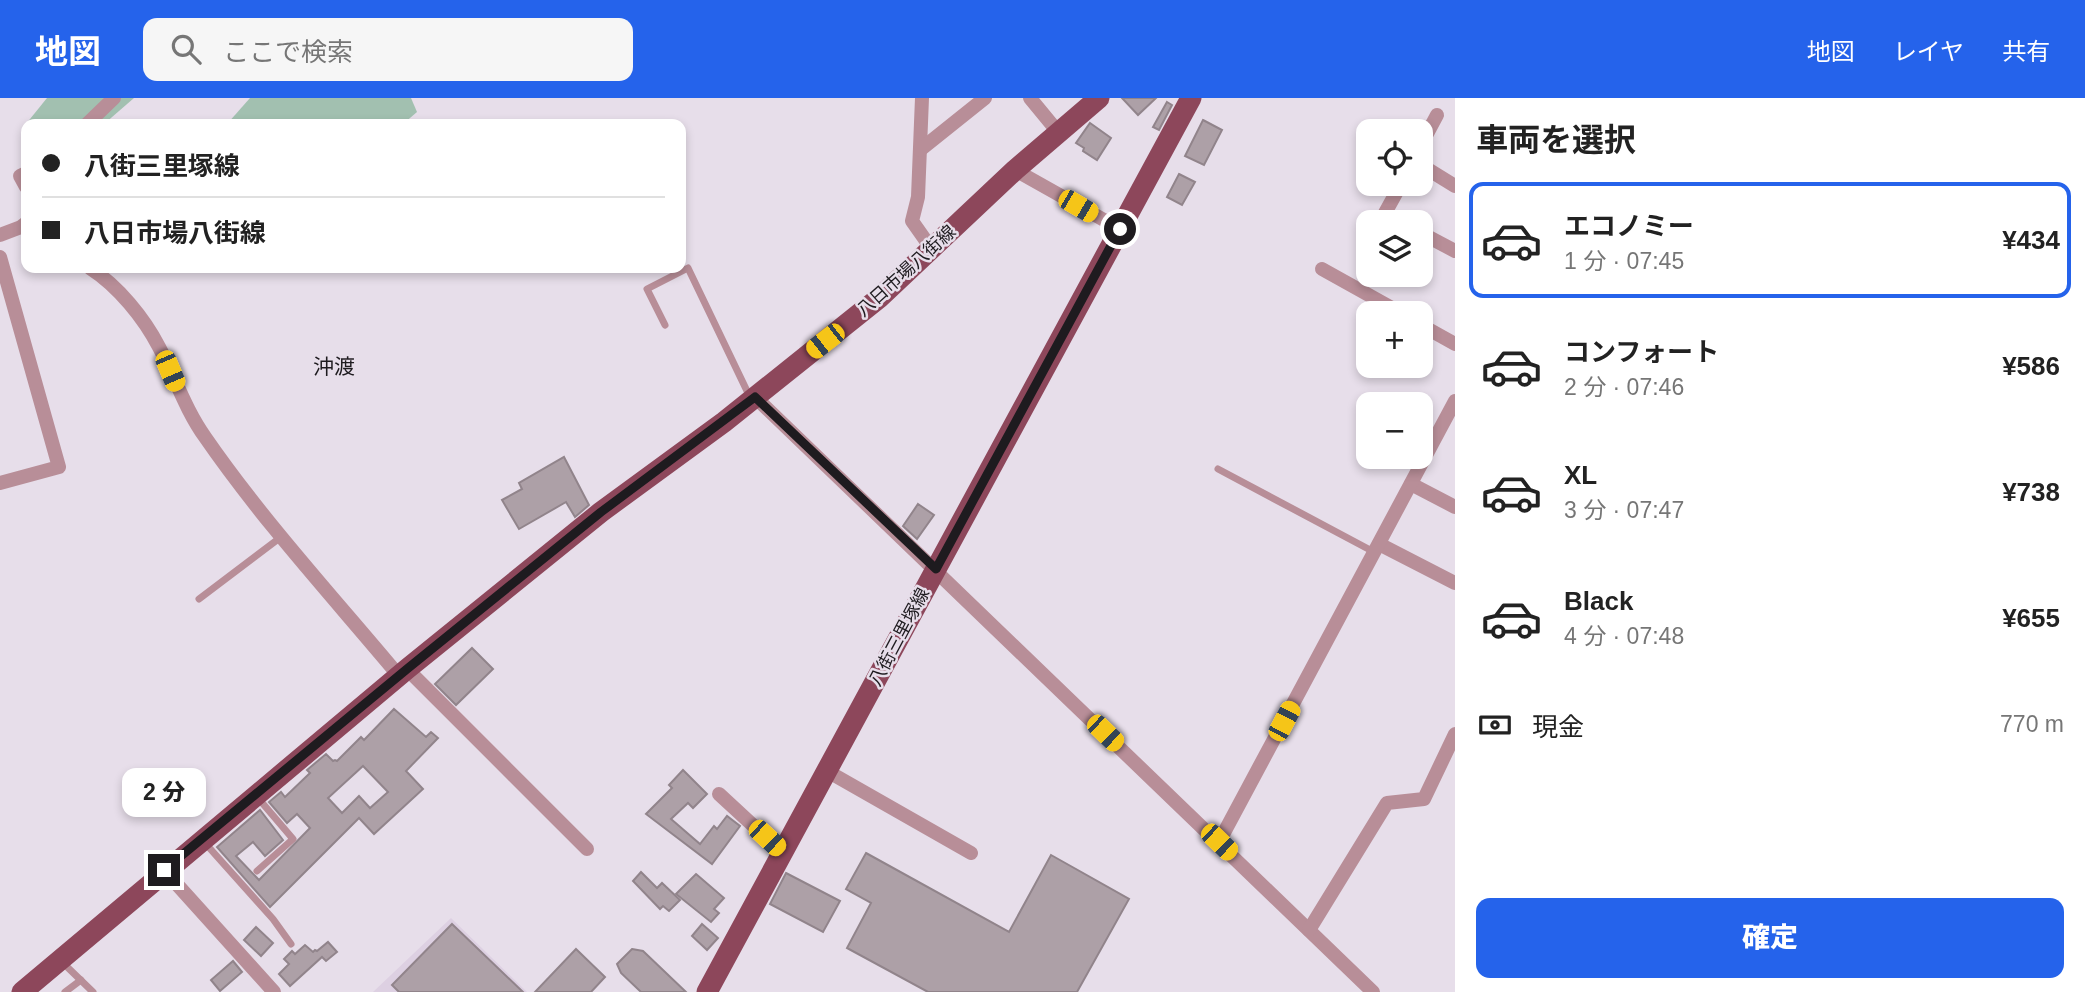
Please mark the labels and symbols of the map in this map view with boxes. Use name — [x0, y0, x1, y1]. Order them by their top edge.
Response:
car — [1055, 186, 1102, 226]
route start — [1104, 213, 1136, 245]
street label: 八日市場八街線 — [852, 221, 960, 321]
car — [802, 320, 849, 362]
car — [153, 348, 188, 394]
district label: 沖渡 — [313, 355, 355, 378]
street label: 八街三里塚線 — [865, 585, 933, 689]
car — [1265, 698, 1304, 744]
car — [1083, 711, 1128, 755]
callout: 2 分 — [122, 768, 206, 818]
car — [745, 816, 790, 860]
car — [1197, 820, 1242, 864]
route end — [148, 854, 180, 886]

